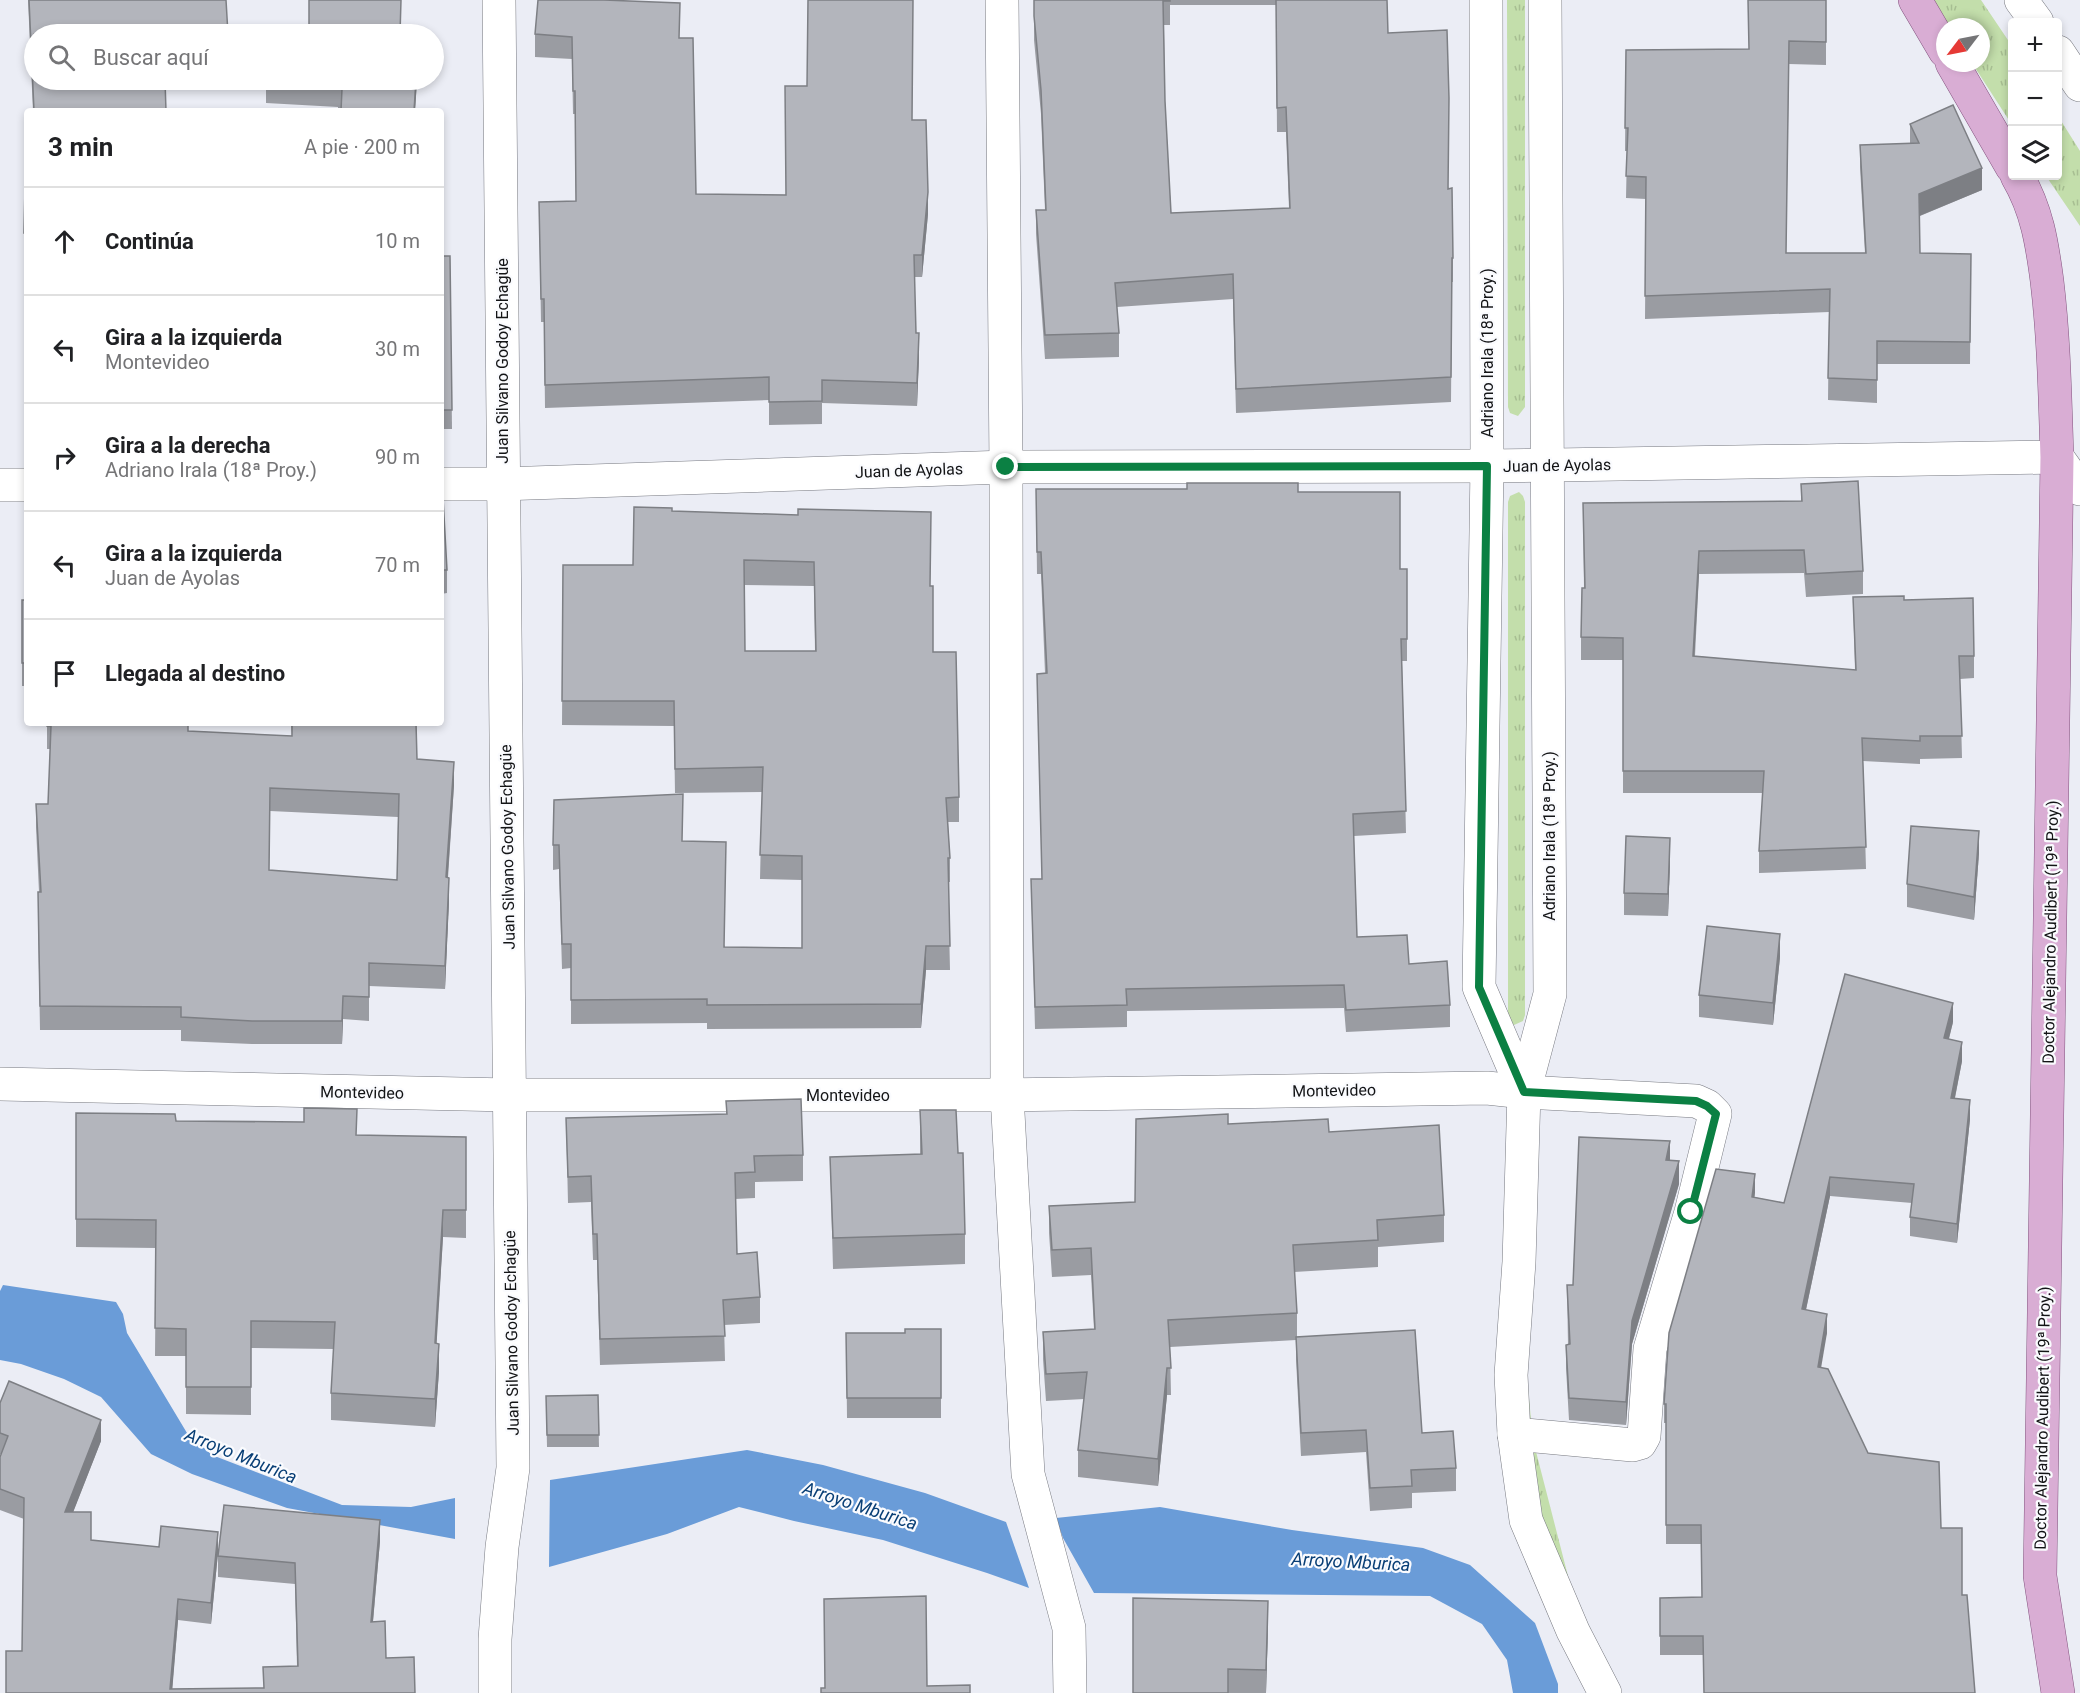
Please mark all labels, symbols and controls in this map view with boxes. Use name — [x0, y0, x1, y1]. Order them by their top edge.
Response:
north arrow — [1936, 18, 1990, 72]
map controls — [2008, 18, 2062, 180]
button: + — [2008, 18, 2062, 72]
search box — [24, 24, 444, 90]
icon: search — [45, 41, 78, 74]
text: Buscar aquí — [93, 45, 209, 70]
button: − — [2008, 72, 2062, 126]
button: layers — [2008, 126, 2062, 180]
text: 3 min — [48, 132, 113, 162]
text: A pie · 200 m — [304, 135, 420, 159]
icon: ahead — [48, 225, 81, 258]
text: Continúa — [105, 229, 194, 254]
text: 10 m — [375, 229, 420, 253]
street label: Juan Silvano Godoy Echagüe — [493, 258, 512, 464]
street label: Adriano Irala (18ª Proy.) — [1478, 268, 1497, 438]
text: Gira a la izquierda — [105, 325, 282, 350]
icon: left — [48, 333, 81, 366]
text: 30 m — [375, 337, 420, 361]
text: Montevideo — [105, 350, 210, 374]
text: Gira a la derecha — [105, 433, 271, 458]
icon: right — [48, 441, 81, 474]
text: 90 m — [375, 445, 420, 469]
route end — [992, 453, 1018, 479]
street label: Juan de Ayolas — [1503, 455, 1611, 476]
text: Adriano Irala (18ª Proy.) — [105, 458, 317, 482]
street label: Juan de Ayolas — [855, 459, 963, 482]
text: Gira a la izquierda — [105, 541, 282, 566]
icon: left — [48, 549, 81, 582]
text: 70 m — [375, 553, 420, 577]
text: Juan de Ayolas — [105, 566, 240, 590]
icon: arrive — [48, 657, 81, 690]
text: Llegada al destino — [105, 661, 285, 686]
street label: Juan Silvano Godoy Echagüe — [496, 744, 519, 950]
street label: Adriano Irala (18ª Proy.) — [1540, 751, 1559, 921]
street label: Doctor Alejandro Audibert (19ª Proy.) — [2039, 800, 2062, 1064]
street label: Montevideo — [1292, 1080, 1376, 1101]
street label: Montevideo — [320, 1082, 404, 1103]
street label: Montevideo — [806, 1086, 890, 1105]
route start — [1677, 1198, 1703, 1224]
street label: Juan Silvano Godoy Echagüe — [500, 1230, 523, 1436]
street label: Doctor Alejandro Audibert (19ª Proy.) — [2031, 1286, 2054, 1550]
water label: Arroyo Mburica — [181, 1423, 300, 1488]
water label: Arroyo Mburica — [799, 1477, 920, 1534]
water label: Arroyo Mburica — [1290, 1548, 1411, 1575]

